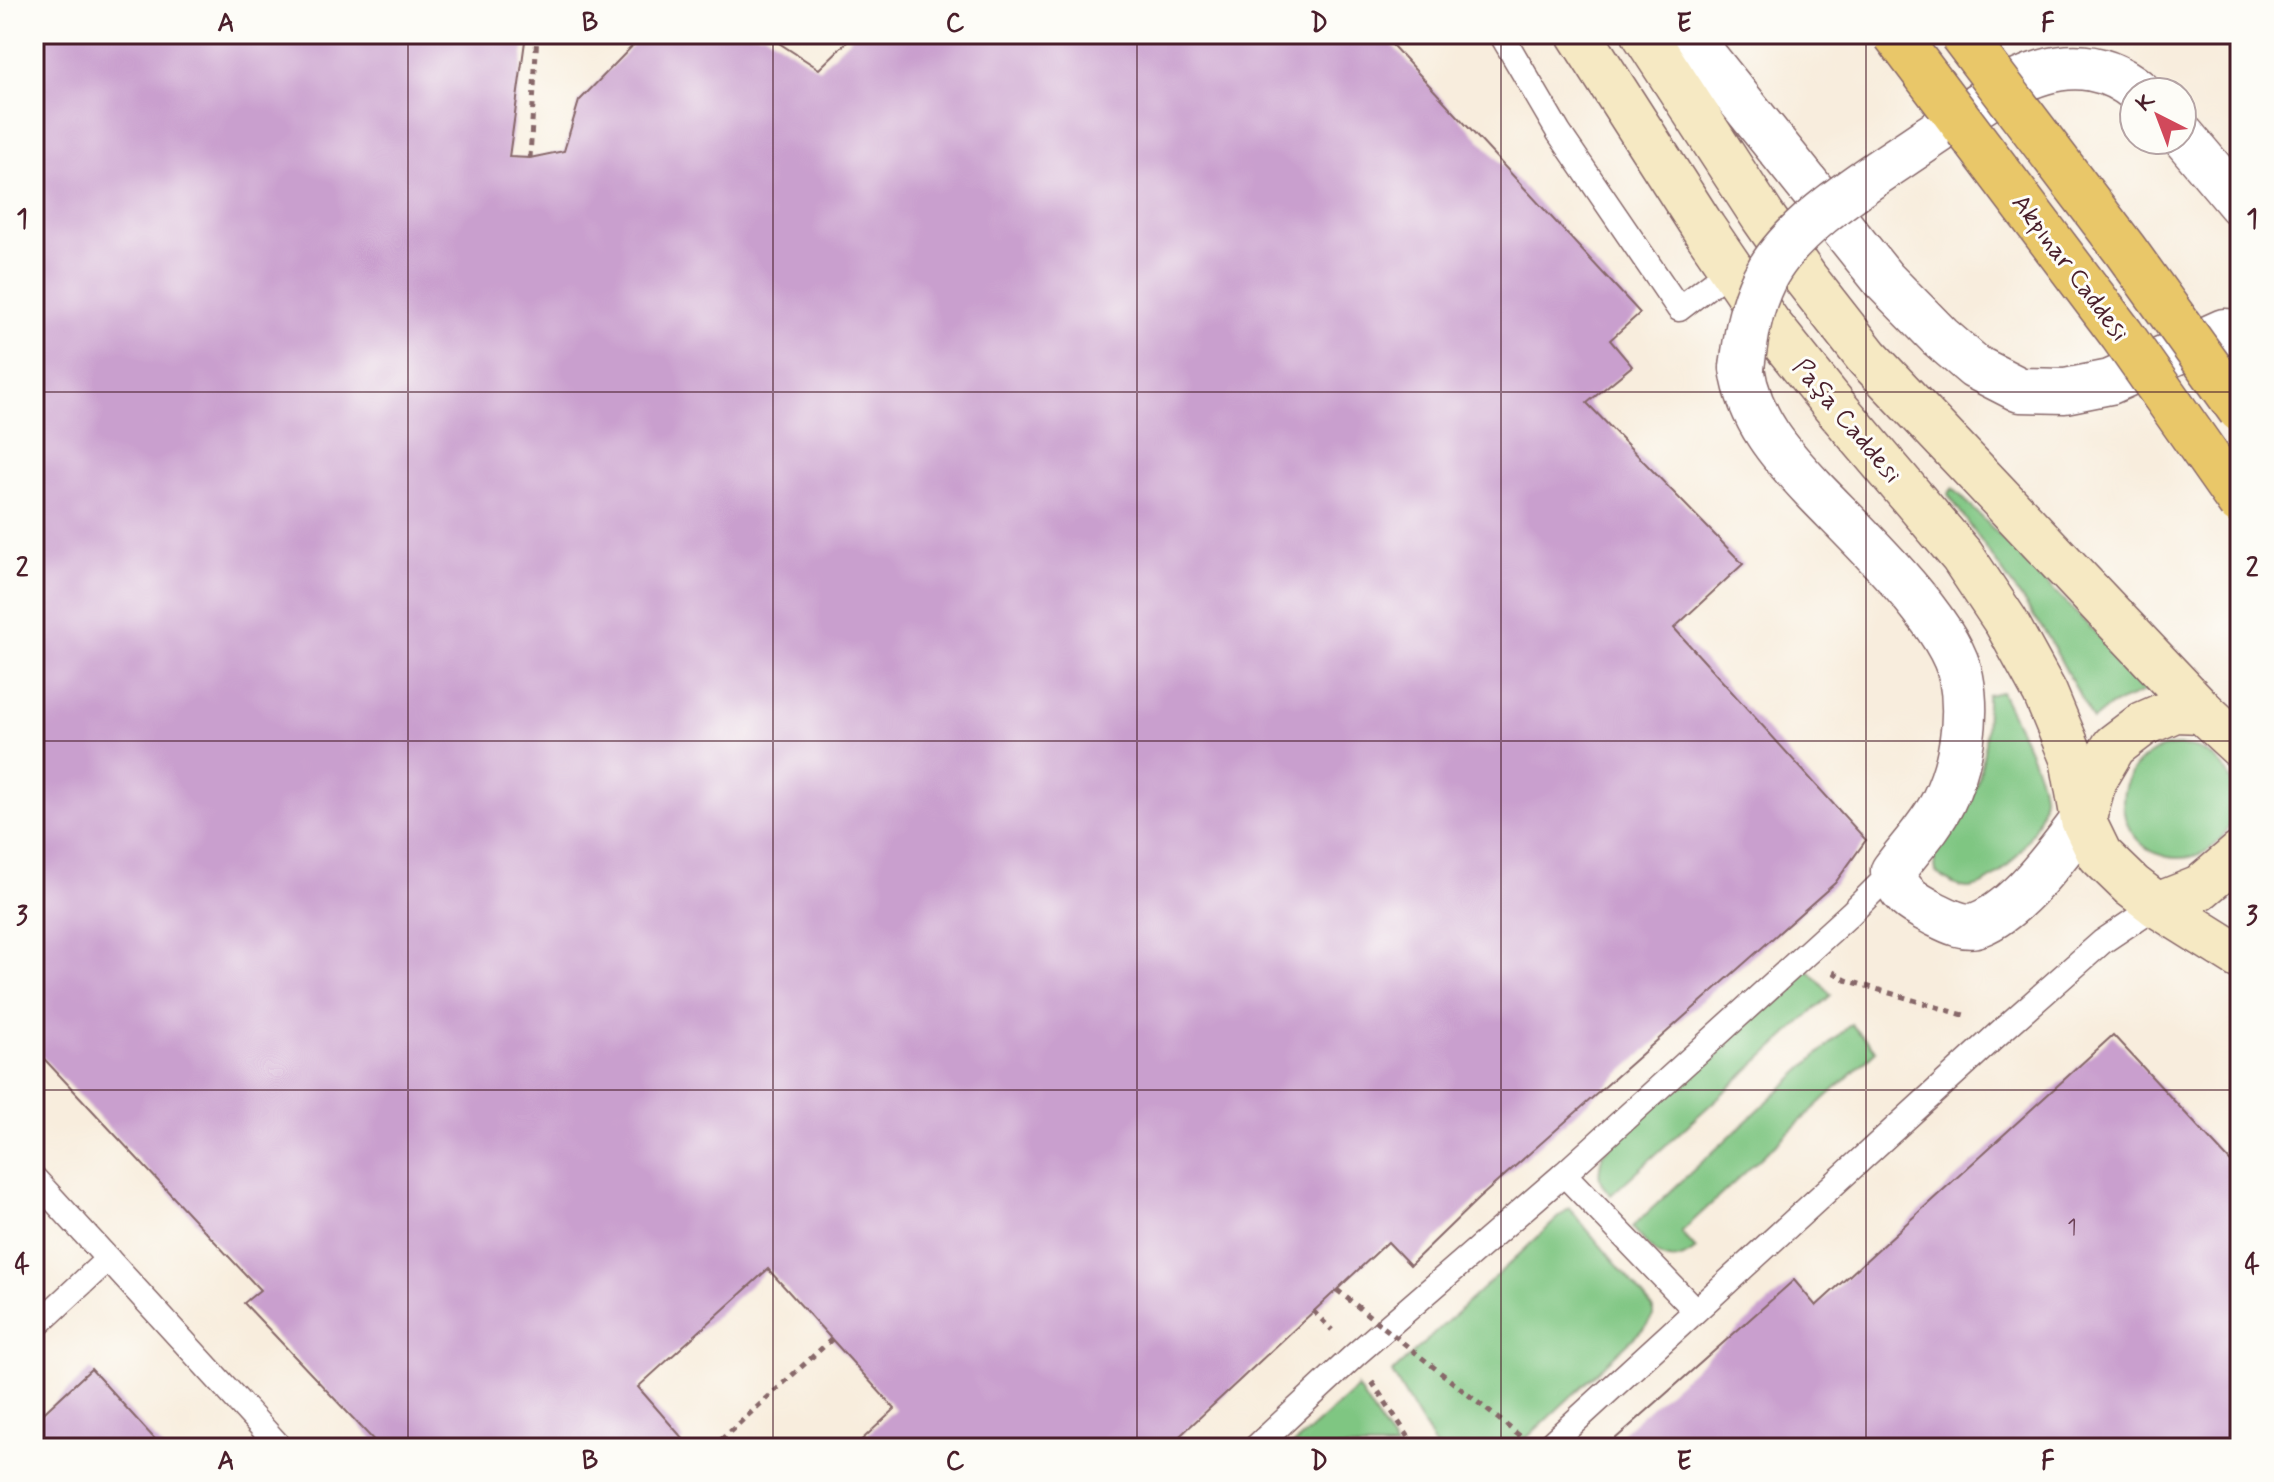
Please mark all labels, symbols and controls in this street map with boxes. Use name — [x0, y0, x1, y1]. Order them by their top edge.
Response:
text: A — [217, 7, 235, 41]
text: B — [582, 7, 598, 41]
text: C — [946, 7, 965, 41]
text: D — [1310, 7, 1328, 41]
text: E — [1676, 7, 1692, 41]
text: F — [2041, 7, 2055, 41]
north arrow — [2118, 76, 2198, 156]
text: K — [2131, 87, 2161, 118]
street label: Akpınar Caddesi — [2003, 188, 2136, 349]
text: 1 — [16, 203, 28, 237]
text: 1 — [2246, 203, 2258, 237]
street label: Paşa Caddesi — [1784, 352, 1909, 491]
text: 2 — [16, 552, 29, 586]
text: 2 — [2246, 552, 2259, 586]
text: 3 — [16, 900, 28, 934]
text: 3 — [2246, 900, 2258, 934]
house number: 1 — [2067, 1214, 2077, 1242]
text: 4 — [14, 1249, 30, 1283]
text: 4 — [2244, 1249, 2260, 1283]
text: A — [217, 1445, 235, 1479]
text: B — [582, 1445, 598, 1479]
text: C — [946, 1445, 965, 1479]
text: D — [1310, 1445, 1328, 1479]
text: E — [1676, 1445, 1692, 1479]
text: F — [2041, 1445, 2055, 1479]

